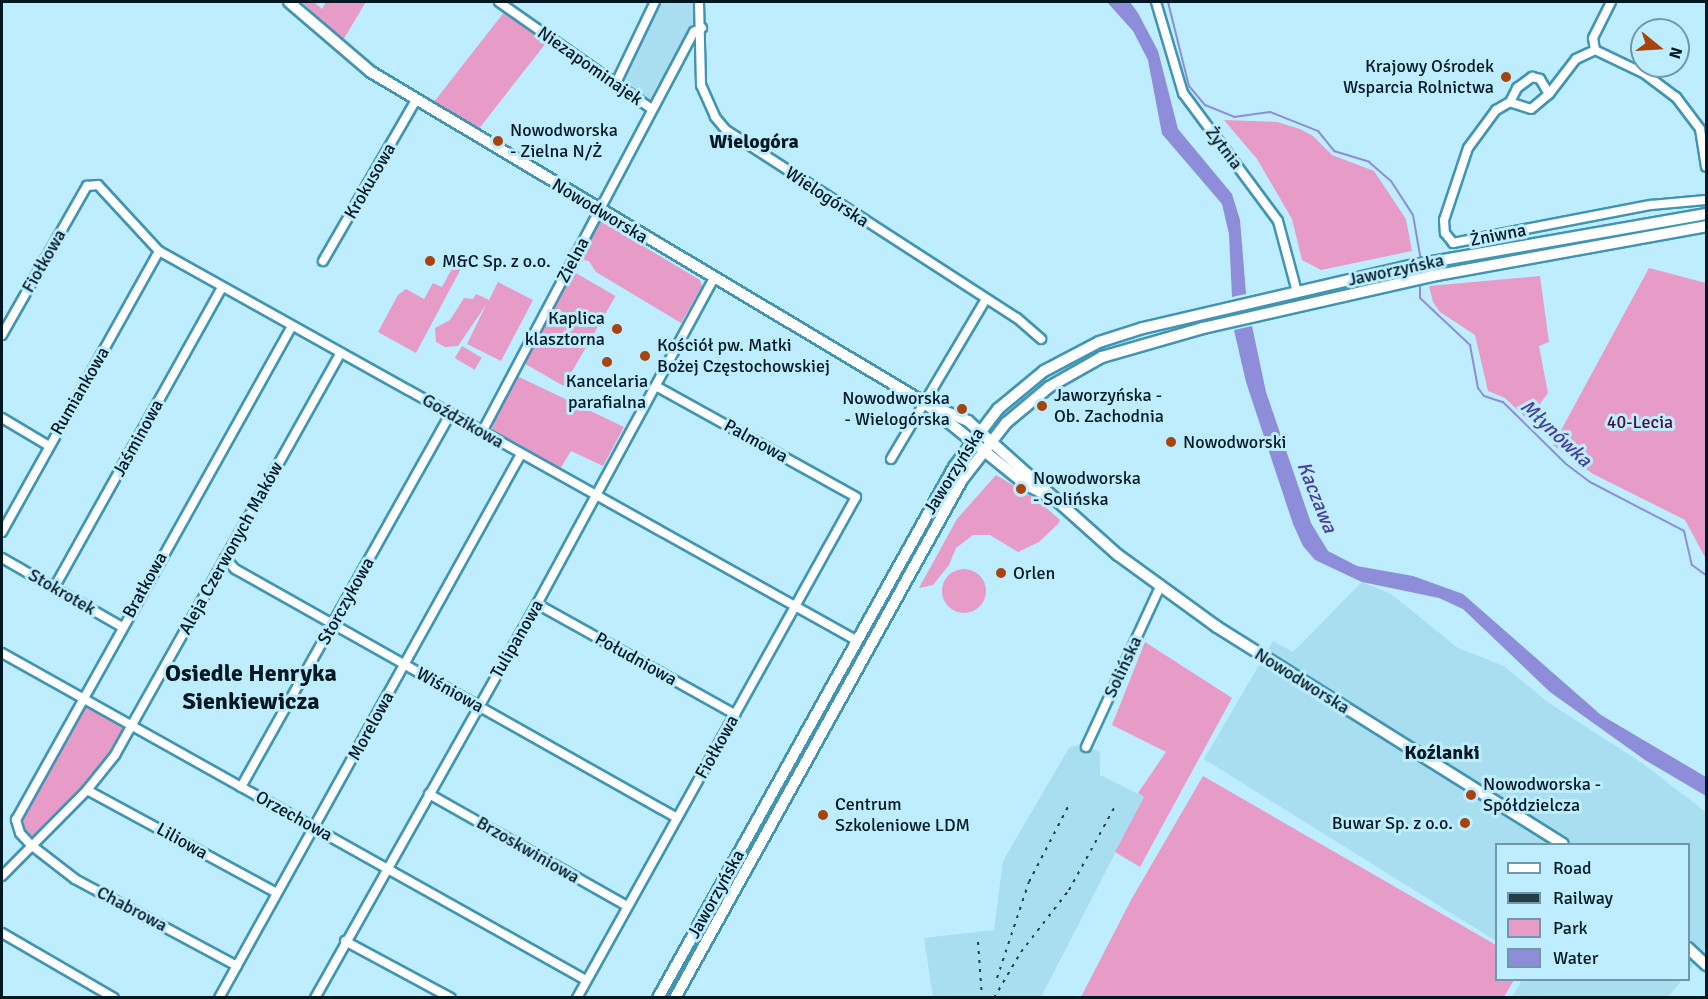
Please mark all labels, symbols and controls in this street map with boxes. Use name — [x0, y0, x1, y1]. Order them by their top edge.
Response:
north arrow — [1630, 18, 1690, 78]
street label: Niezapominajek — [533, 22, 647, 110]
text: N — [1664, 45, 1686, 61]
place label: Krajowy Ośrodek Wsparcia Rolnictwa — [1343, 56, 1494, 98]
marker: Krajowy Ośrodek Wsparcia Rolnictwa — [1499, 70, 1513, 84]
place label: Nowodworska - Zielna N/Ż — [510, 120, 618, 162]
street label: Żytnia — [1201, 122, 1247, 174]
district label: Wielogóra — [709, 129, 799, 153]
marker: Nowodworska - Zielna N/Ż — [491, 134, 505, 148]
street label: Krokusowa — [340, 139, 400, 223]
street label: Wielogórska — [781, 162, 873, 232]
street label: Nowodworska — [548, 174, 652, 248]
street label: Żniwna — [1468, 219, 1528, 251]
street label: Fiołkowa — [17, 226, 71, 296]
street label: Zielna — [552, 234, 594, 286]
street label: Jaworzyńska — [1346, 249, 1446, 291]
place label: M&C Sp. z o.o. — [442, 250, 551, 272]
marker: M&C Sp. z o.o. — [423, 254, 437, 268]
place label: Kaplica klasztorna — [525, 308, 605, 350]
marker: Kaplica klasztorna — [610, 322, 624, 336]
place label: Kościół pw. Matki Bożej Częstochowskiej — [657, 335, 830, 378]
street label: Rumiankowa — [46, 343, 114, 439]
marker: Kościół pw. Matki Bożej Częstochowskiej — [638, 349, 652, 363]
marker: Kancelaria parafialna — [600, 355, 614, 369]
place label: Kancelaria parafialna — [566, 371, 648, 413]
place label: Jaworzyńska - Ob. Zachodnia — [1054, 385, 1164, 428]
place label: Nowodworska - Wielogórska — [842, 388, 950, 430]
street label: Goździkowa — [418, 389, 508, 453]
water label: Młynówka — [1516, 394, 1596, 472]
street label: Jaśminowa — [108, 396, 168, 480]
marker: Jaworzyńska - Ob. Zachodnia — [1035, 399, 1049, 413]
marker: Nowodworska - Wielogórska — [955, 402, 969, 416]
park label: 40-Lecia — [1607, 411, 1673, 433]
street label: Palmowa — [720, 415, 792, 467]
street label: Jaworzyńska — [919, 424, 989, 518]
place label: Nowodworski — [1183, 431, 1286, 453]
marker: Nowodworski — [1164, 435, 1178, 449]
street label: Aleja Czerwonych Maków — [174, 458, 288, 638]
water label: Kaczawa — [1292, 458, 1342, 536]
place label: Nowodworska - Solińska — [1033, 468, 1141, 510]
marker: Nowodworska - Solińska — [1014, 482, 1028, 496]
street label: Bratkowa — [118, 548, 172, 622]
street label: Storczykowa — [313, 554, 379, 648]
place label: Orlen — [1013, 562, 1055, 584]
street label: Stokrotek — [24, 564, 100, 620]
marker: Orlen — [994, 566, 1008, 580]
street label: Tulipanowa — [486, 596, 548, 682]
street label: Południowa — [591, 628, 681, 690]
street label: Solińska — [1099, 633, 1147, 701]
street label: Nowodworska — [1251, 643, 1353, 719]
district label: Osiedle Henryka Sienkiewicza — [165, 660, 337, 716]
street label: Wiśniowa — [412, 663, 488, 717]
street label: Morelowa — [343, 688, 399, 764]
street label: Fiołkowa — [691, 711, 743, 783]
district label: Koźlanki — [1404, 740, 1480, 764]
place label: Nowodworska - Spółdzielcza — [1483, 774, 1601, 816]
street label: Orzechowa — [252, 786, 336, 846]
marker: Nowodworska - Spółdzielcza — [1464, 788, 1478, 802]
place label: Centrum Szkoleniowe LDM — [835, 794, 970, 836]
marker: Centrum Szkoleniowe LDM — [816, 808, 830, 822]
street label: Brzoskwiniowa — [473, 812, 583, 888]
place label: Buwar Sp. z o.o. — [1332, 812, 1453, 834]
marker: Buwar Sp. z o.o. — [1458, 816, 1472, 830]
street label: Liliowa — [153, 818, 211, 864]
legend — [1495, 843, 1690, 981]
street label: Jaworzyńska — [683, 846, 749, 942]
text: Road — [1553, 857, 1592, 879]
street label: Chabrowa — [93, 881, 171, 937]
text: Railway — [1553, 887, 1613, 909]
text: Park — [1553, 917, 1588, 939]
text: Water — [1553, 947, 1598, 969]

